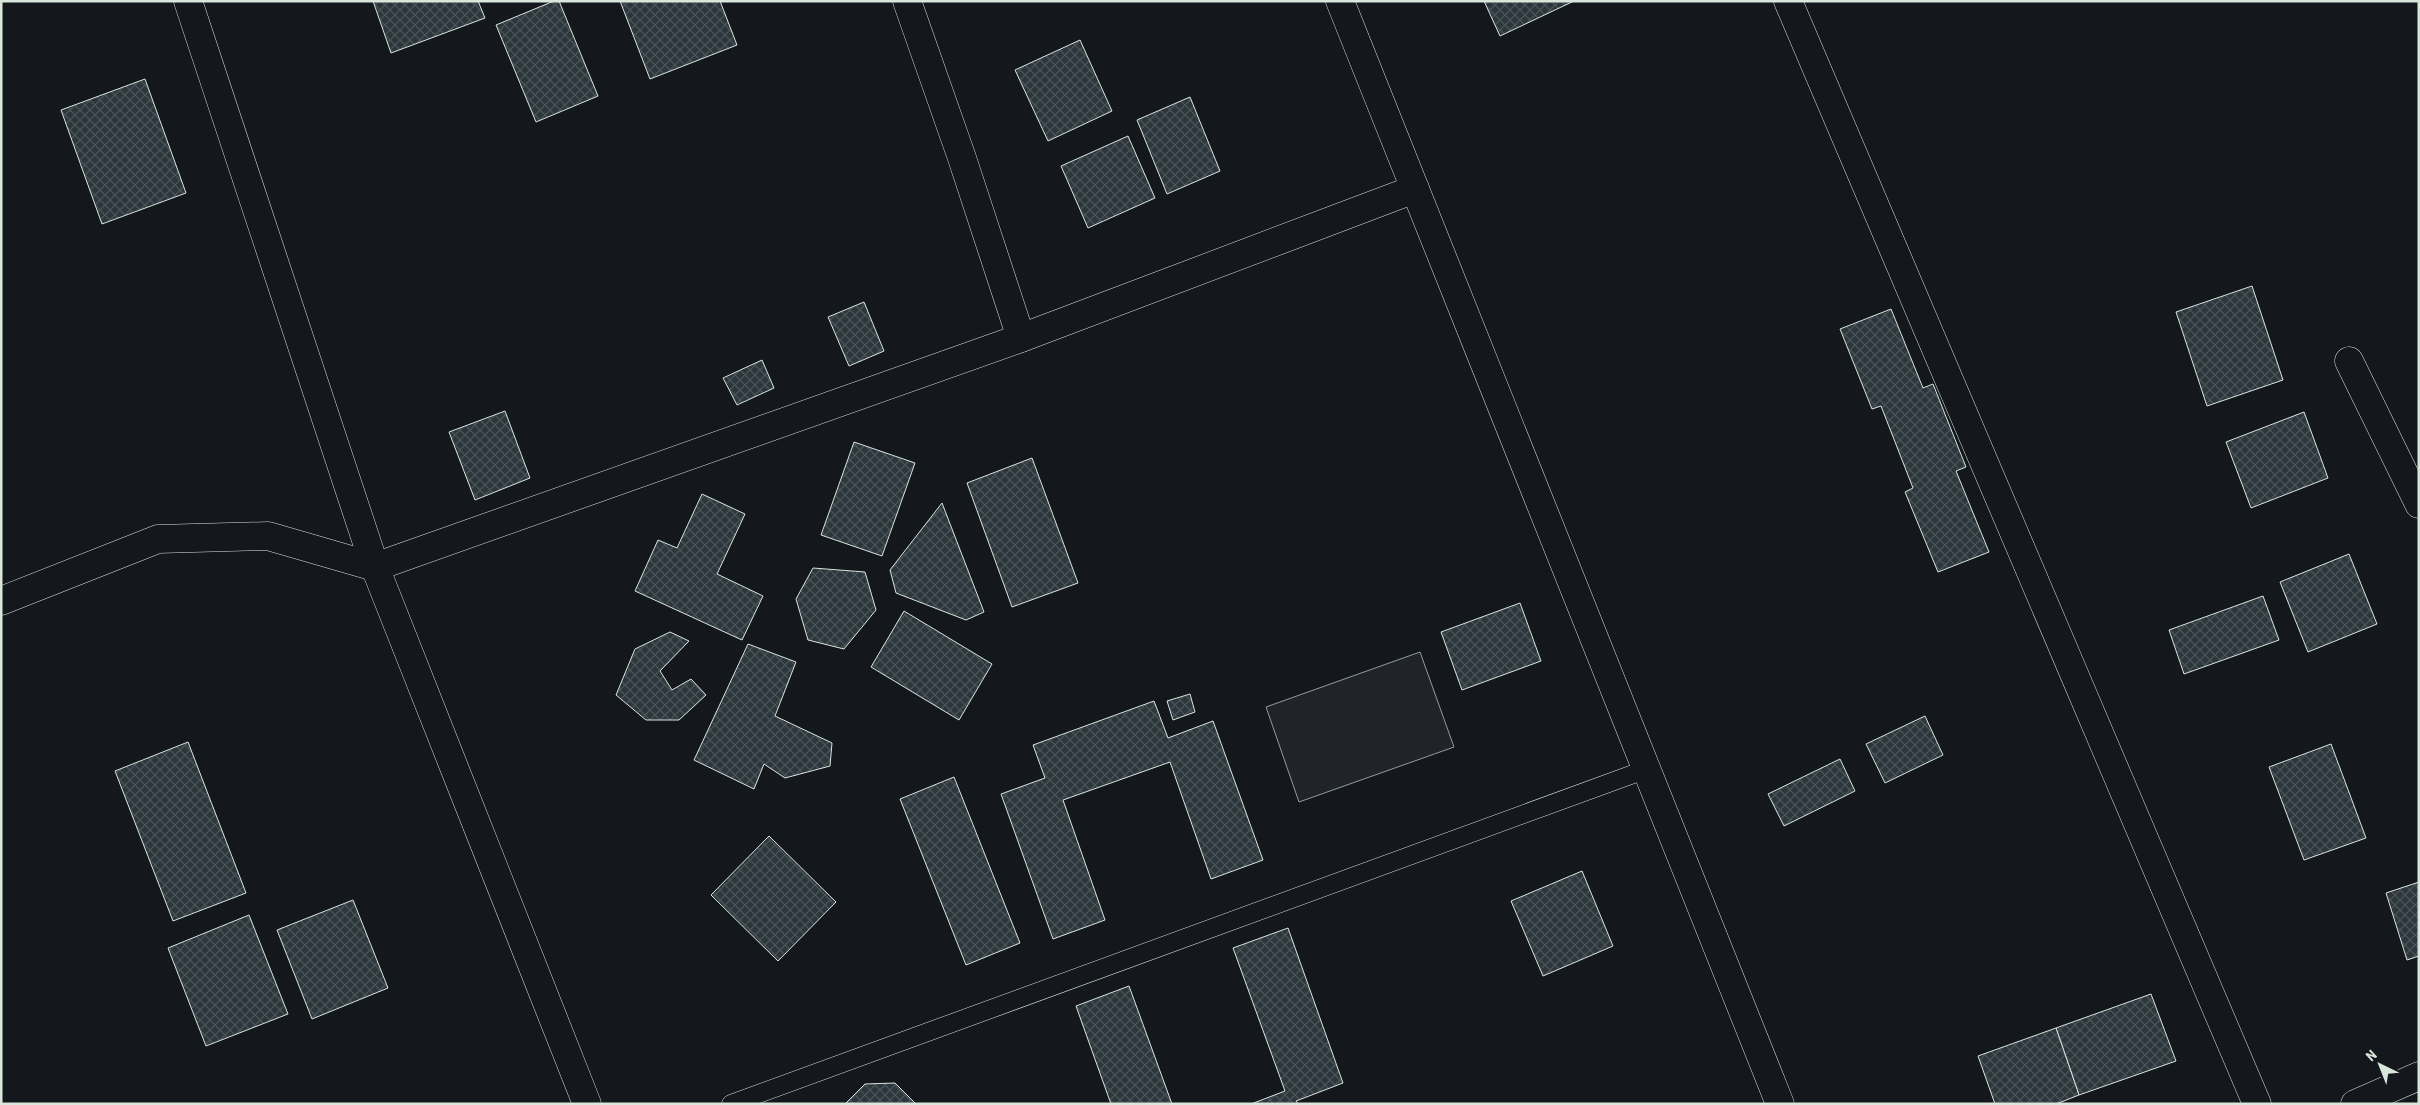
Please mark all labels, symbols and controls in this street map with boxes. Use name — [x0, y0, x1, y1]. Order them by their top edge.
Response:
north arrow — [2355, 1040, 2405, 1090]
text: N — [2363, 1047, 2380, 1064]

